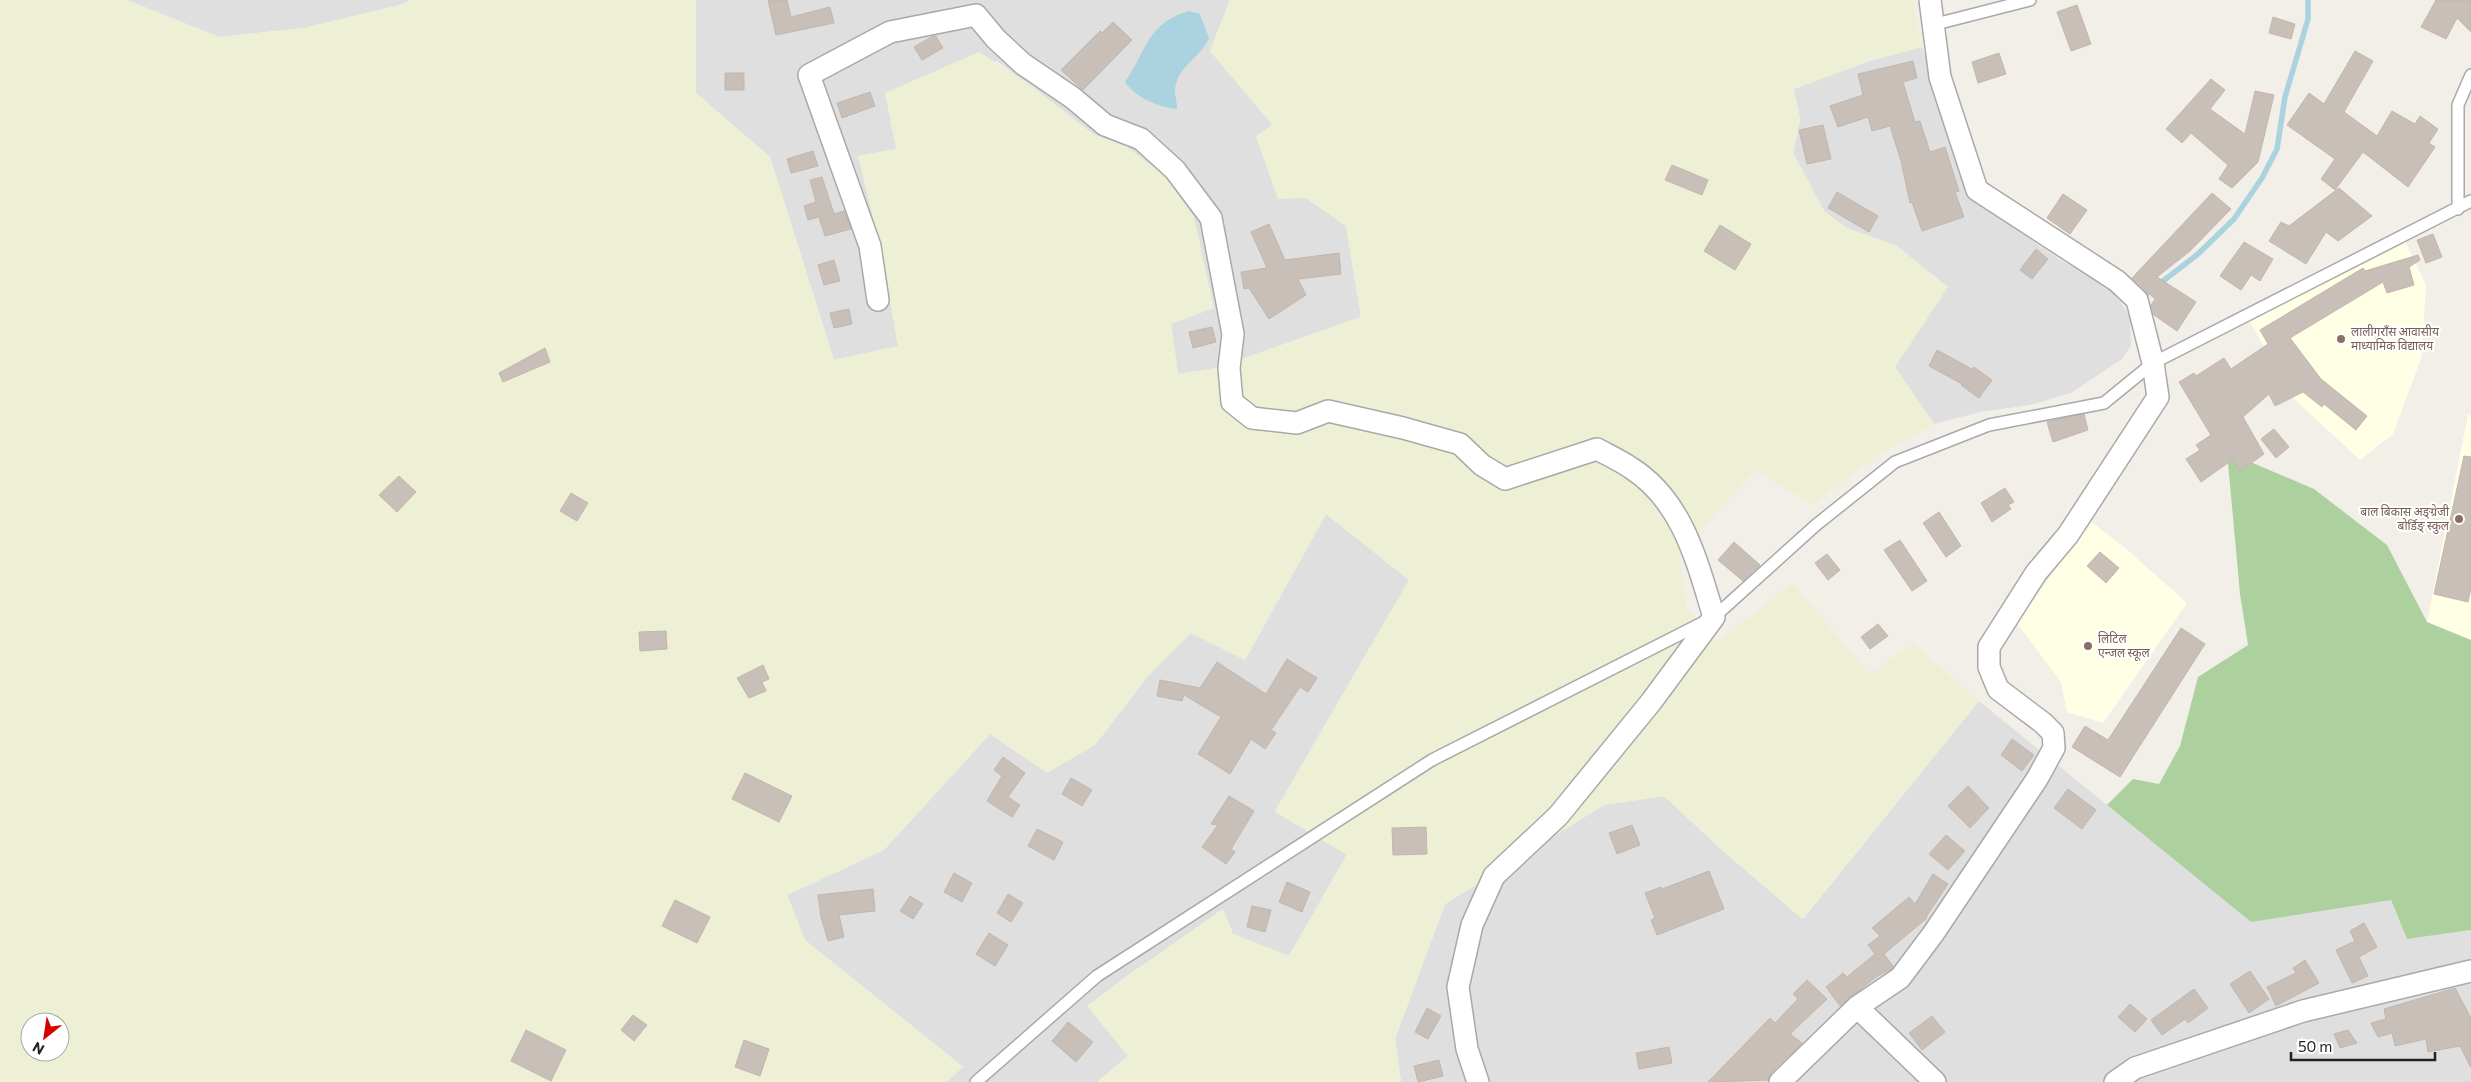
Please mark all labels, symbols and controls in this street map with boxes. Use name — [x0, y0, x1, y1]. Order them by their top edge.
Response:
place label: लालीगुराँस आवासीय माध्यामिक विद्यालय — [2351, 324, 2440, 352]
marker: लालीगुराँस आवासीय माध्यामिक विद्यालय — [2335, 333, 2347, 345]
place label: बाल बिकास अङ्ग्रेजी बोर्डिङ् स्कुल — [2360, 504, 2450, 534]
marker: बाल बिकास अङ्ग्रेजी बोर्डिङ् स्कुल — [2453, 513, 2465, 525]
place label: लिटिल एन्जल स्कूल — [2098, 631, 2150, 661]
marker: लिटिल एन्जल स्कूल — [2082, 640, 2094, 652]
north arrow — [20, 1012, 70, 1062]
scale bar — [2291, 1030, 2435, 1062]
text: 50 m — [2298, 1037, 2332, 1055]
text: N — [29, 1039, 47, 1059]

